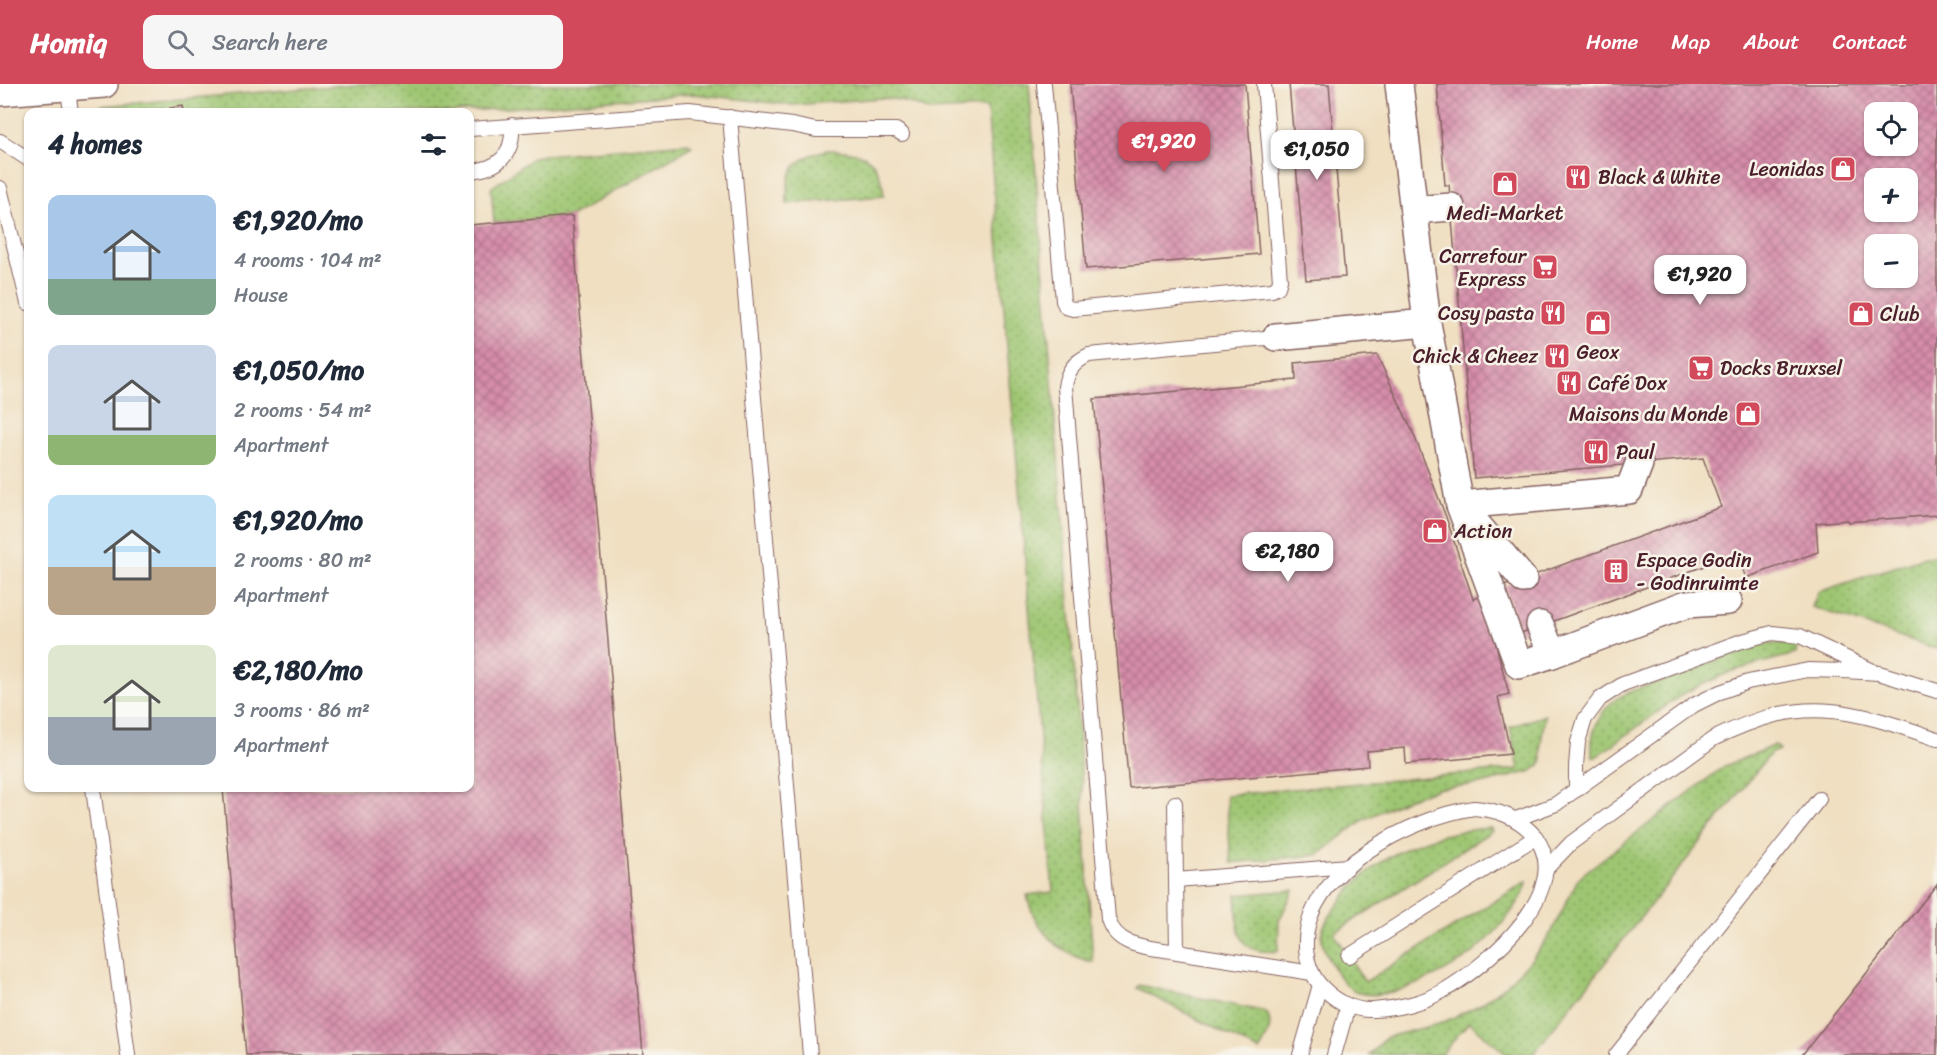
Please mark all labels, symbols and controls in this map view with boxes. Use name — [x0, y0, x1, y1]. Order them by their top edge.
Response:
search box — [143, 15, 563, 69]
text: Homiq — [30, 18, 107, 67]
text: Search here — [212, 23, 328, 62]
text: Home — [1586, 23, 1638, 61]
text: Map — [1671, 23, 1710, 61]
text: About — [1743, 23, 1800, 61]
text: Contact — [1833, 23, 1907, 61]
icon: search — [164, 26, 197, 59]
map controls — [1864, 102, 1918, 288]
button: locate — [1864, 102, 1918, 156]
text: 4 homes — [48, 121, 142, 167]
pin: €1,920 — [1115, 122, 1213, 173]
text: €1,920 — [1132, 124, 1196, 159]
icon: filters — [417, 128, 450, 161]
pin: €1,050 — [1268, 130, 1366, 181]
text: €1,050 — [1285, 132, 1349, 167]
place label: Leonidas — [1749, 152, 1825, 187]
shop icon: Leonidas — [1828, 154, 1858, 184]
place label: Black & White — [1598, 160, 1720, 195]
restaurant icon: Black & White — [1563, 162, 1593, 192]
button: + — [1864, 168, 1918, 222]
shop icon: Medi-Market — [1490, 169, 1520, 199]
place label: Medi-Market — [1447, 196, 1564, 231]
text: €1,920/mo — [234, 197, 363, 243]
icon: home — [96, 219, 168, 291]
button: − — [1864, 234, 1918, 288]
place label: Carrefour Express — [1439, 239, 1528, 297]
text: 4 rooms · 104 m² — [234, 243, 382, 278]
supermarket icon: Carrefour Express — [1530, 252, 1560, 282]
pin: €1,920 — [1651, 255, 1749, 306]
text: €1,920 — [1668, 257, 1732, 292]
text: House — [234, 278, 288, 313]
place label: Cosy pasta — [1438, 296, 1534, 331]
place label: Club — [1880, 297, 1920, 332]
restaurant icon: Cosy pasta — [1538, 298, 1568, 328]
shop icon: Club — [1846, 299, 1876, 329]
shop icon: Geox — [1583, 308, 1613, 338]
place label: Geox — [1576, 335, 1620, 370]
place label: Chick & Cheez — [1413, 339, 1538, 374]
restaurant icon: Chick & Cheez — [1542, 341, 1572, 371]
text: €1,050/mo — [234, 347, 364, 393]
place label: Docks Bruxsel — [1720, 351, 1844, 386]
supermarket icon: Docks Bruxsel — [1686, 353, 1716, 383]
place label: Café Dox — [1588, 366, 1668, 401]
restaurant icon: Café Dox — [1554, 368, 1584, 398]
icon: home — [96, 369, 168, 441]
text: 2 rooms · 54 m² — [234, 393, 372, 428]
place label: Maisons du Monde — [1569, 397, 1728, 432]
shop icon: Maisons du Monde — [1733, 399, 1763, 429]
text: Apartment — [234, 428, 328, 463]
place label: Paul — [1616, 435, 1656, 470]
restaurant icon: Paul — [1581, 437, 1611, 467]
text: €1,920/mo — [234, 497, 363, 543]
place label: Action — [1453, 514, 1513, 549]
shop icon: Action — [1420, 516, 1450, 546]
icon: home — [96, 519, 168, 591]
pin: €2,180 — [1239, 532, 1337, 583]
text: €2,180 — [1256, 534, 1320, 569]
text: 2 rooms · 80 m² — [234, 543, 372, 578]
place label: Espace Godin - Godinruimte — [1636, 543, 1759, 601]
building icon: Espace Godin - Godinruimte — [1601, 556, 1631, 586]
text: Apartment — [234, 578, 328, 613]
text: €2,180/mo — [234, 647, 363, 693]
icon: home — [96, 669, 168, 741]
text: 3 rooms · 86 m² — [234, 693, 370, 728]
text: Apartment — [234, 728, 328, 763]

